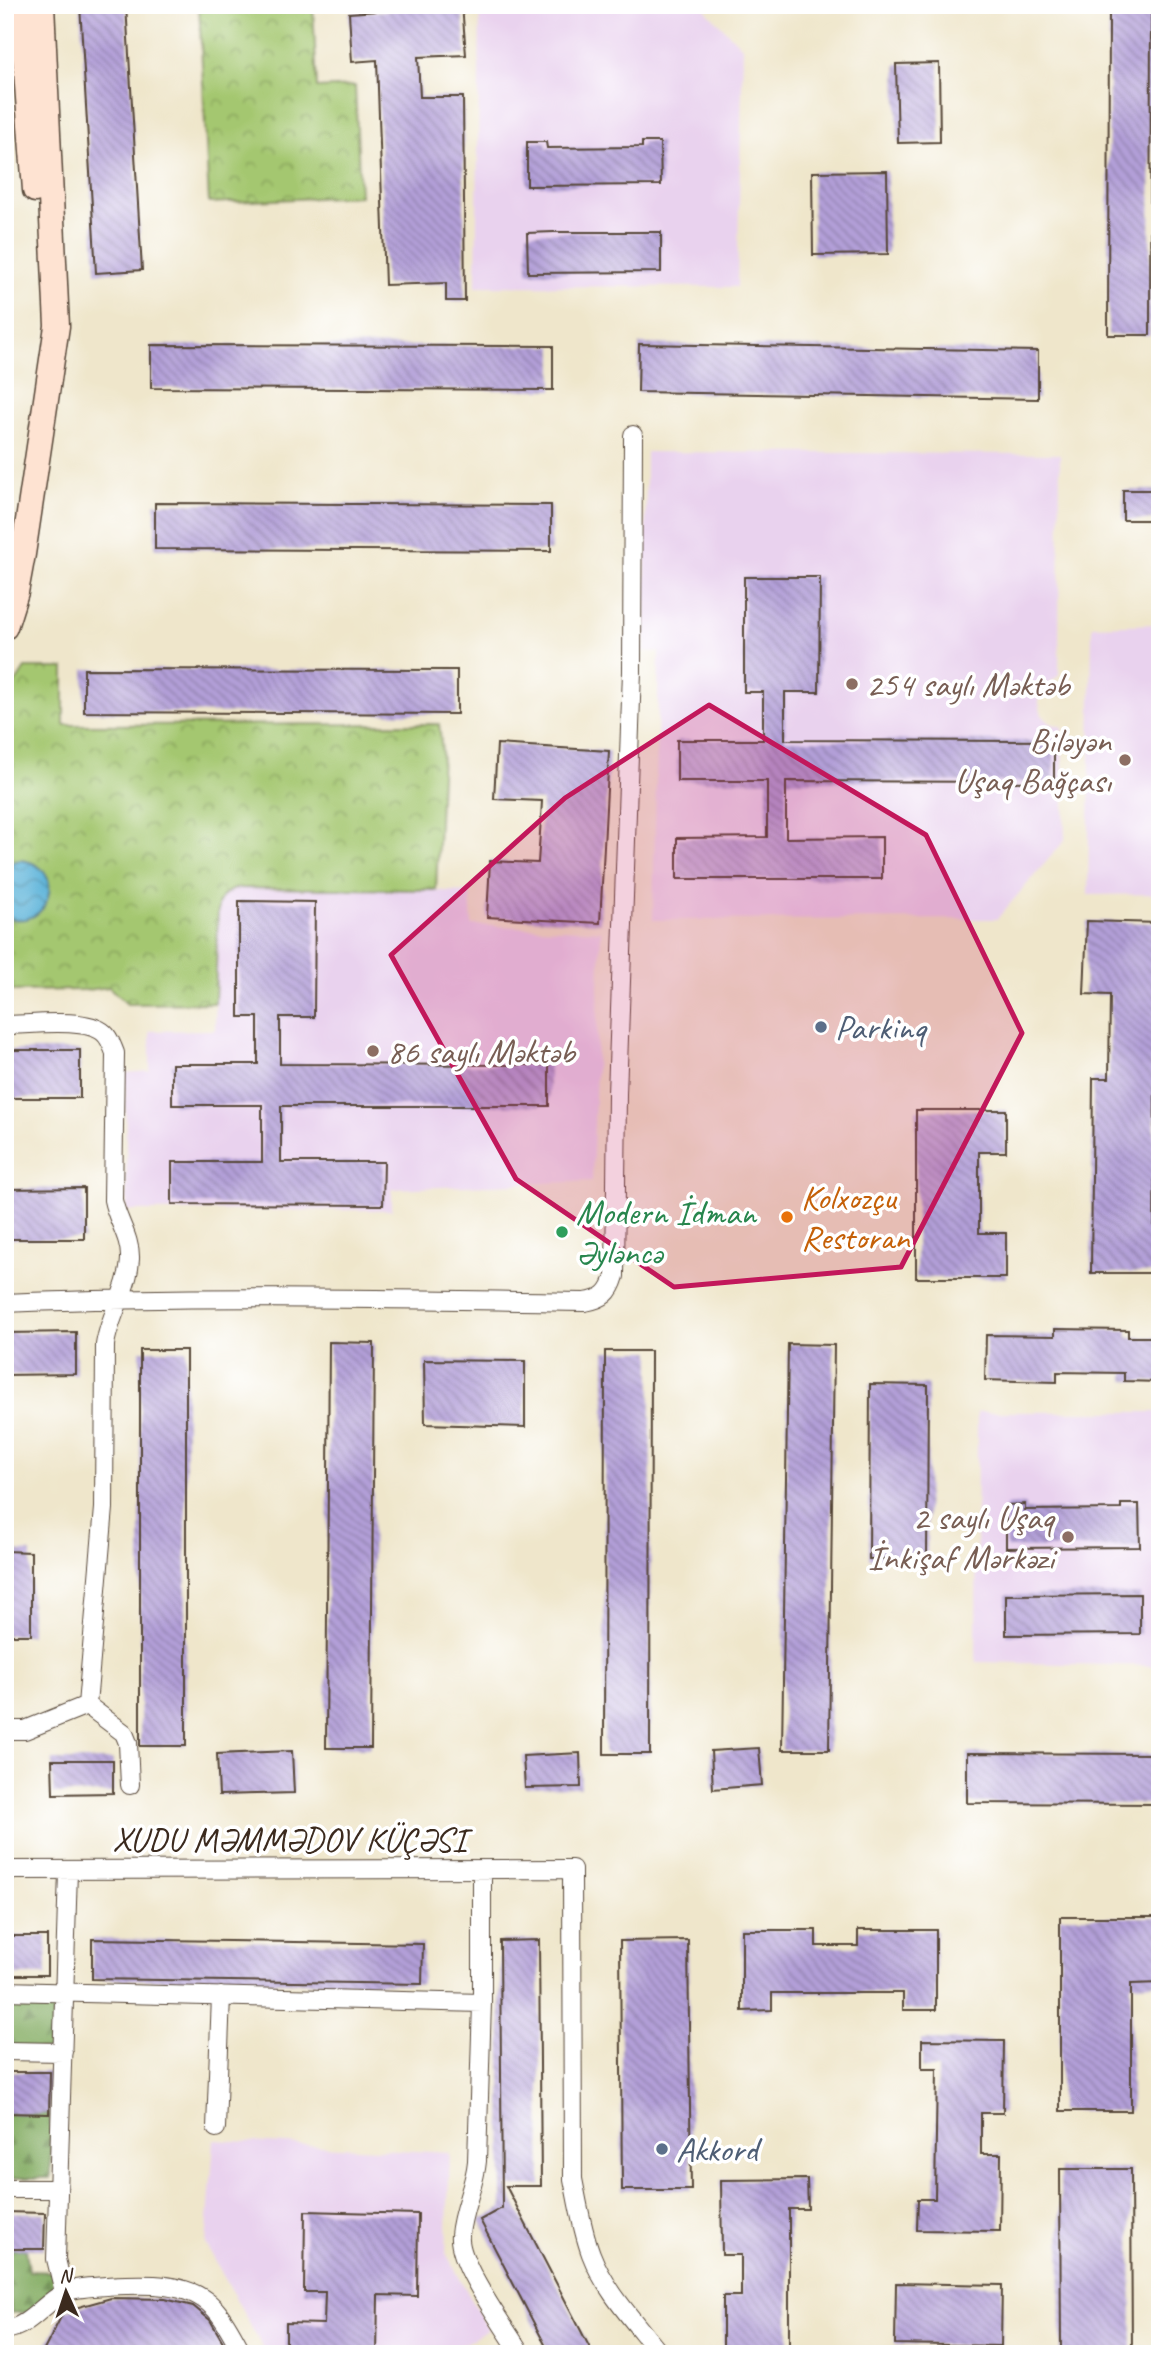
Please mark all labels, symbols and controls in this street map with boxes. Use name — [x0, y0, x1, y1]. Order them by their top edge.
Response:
place label: 254 saylı Məktəb — [866, 662, 1071, 707]
marker: 254 saylı Məktəb — [844, 676, 860, 692]
place label: Biləyən Uşaq Bağçası — [954, 718, 1112, 803]
marker: Biləyən Uşaq Bağçası — [1117, 752, 1133, 768]
place label: Parkinq — [835, 1005, 928, 1050]
marker: Parkinq — [813, 1019, 829, 1035]
place label: 86 saylı Məktəb — [387, 1029, 576, 1074]
marker: 86 saylı Məktəb — [365, 1043, 381, 1059]
place label: Kolxozçu Restoran — [801, 1175, 911, 1260]
place label: Modern İdman Əyləncə — [576, 1190, 758, 1275]
marker: Kolxozçu Restoran — [779, 1209, 795, 1225]
marker: Modern İdman Əyləncə — [554, 1224, 570, 1240]
place label: 2 saylı Uşaq İnkişaf Mərkəzi — [868, 1495, 1058, 1580]
marker: 2 saylı Uşaq İnkişaf Mərkəzi — [1060, 1529, 1076, 1545]
street label: XUDU MƏMMƏDOV KÜÇƏSI — [112, 1817, 474, 1862]
place label: Akkord — [676, 2127, 763, 2172]
marker: Akkord — [654, 2141, 670, 2157]
north arrow — [32, 2258, 102, 2328]
text: N — [59, 2264, 75, 2288]

